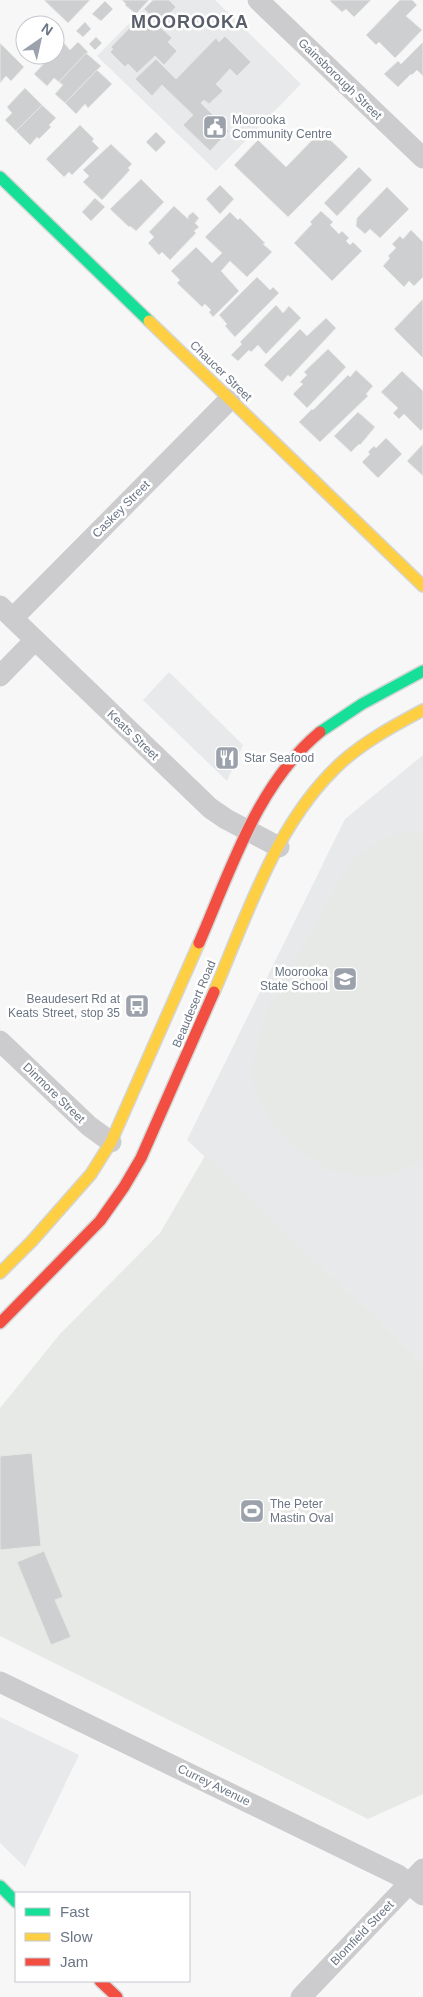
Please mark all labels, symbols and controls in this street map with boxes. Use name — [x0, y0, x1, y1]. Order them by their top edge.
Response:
district label: MOOROOKA — [131, 12, 249, 32]
north arrow — [15, 15, 65, 65]
text: N — [39, 20, 56, 39]
street label: Gainsborough Street — [295, 35, 385, 123]
place label: Moorooka Community Centre — [232, 113, 332, 141]
public building icon: Moorooka Community Centre — [202, 114, 228, 140]
street label: Chaucer Street — [187, 338, 255, 405]
street label: Caskey Street — [89, 477, 153, 541]
street label: Keats Street — [104, 707, 162, 763]
restaurant icon: Star Seafood — [214, 745, 240, 771]
place label: Star Seafood — [244, 751, 314, 765]
street label: Beaudesert Road — [169, 958, 219, 1050]
place label: Moorooka State School — [260, 965, 328, 993]
school or university icon: Moorooka State School — [332, 966, 358, 992]
place label: Beaudesert Rd at Keats Street, stop 35 — [8, 992, 121, 1020]
bus stop icon: Beaudesert Rd at Keats Street, stop 35 — [124, 993, 150, 1019]
street label: Dinmore Street — [20, 1060, 88, 1127]
place label: The Peter Mastin Oval — [270, 1497, 333, 1525]
sports icon: The Peter Mastin Oval — [239, 1498, 265, 1524]
street label: Currey Avenue — [175, 1761, 253, 1809]
legend — [15, 1892, 190, 1982]
street label: Blomfield Street — [328, 1897, 397, 1968]
text: Fast — [60, 1903, 90, 1920]
text: Slow — [60, 1928, 93, 1945]
text: Jam — [60, 1953, 88, 1970]

